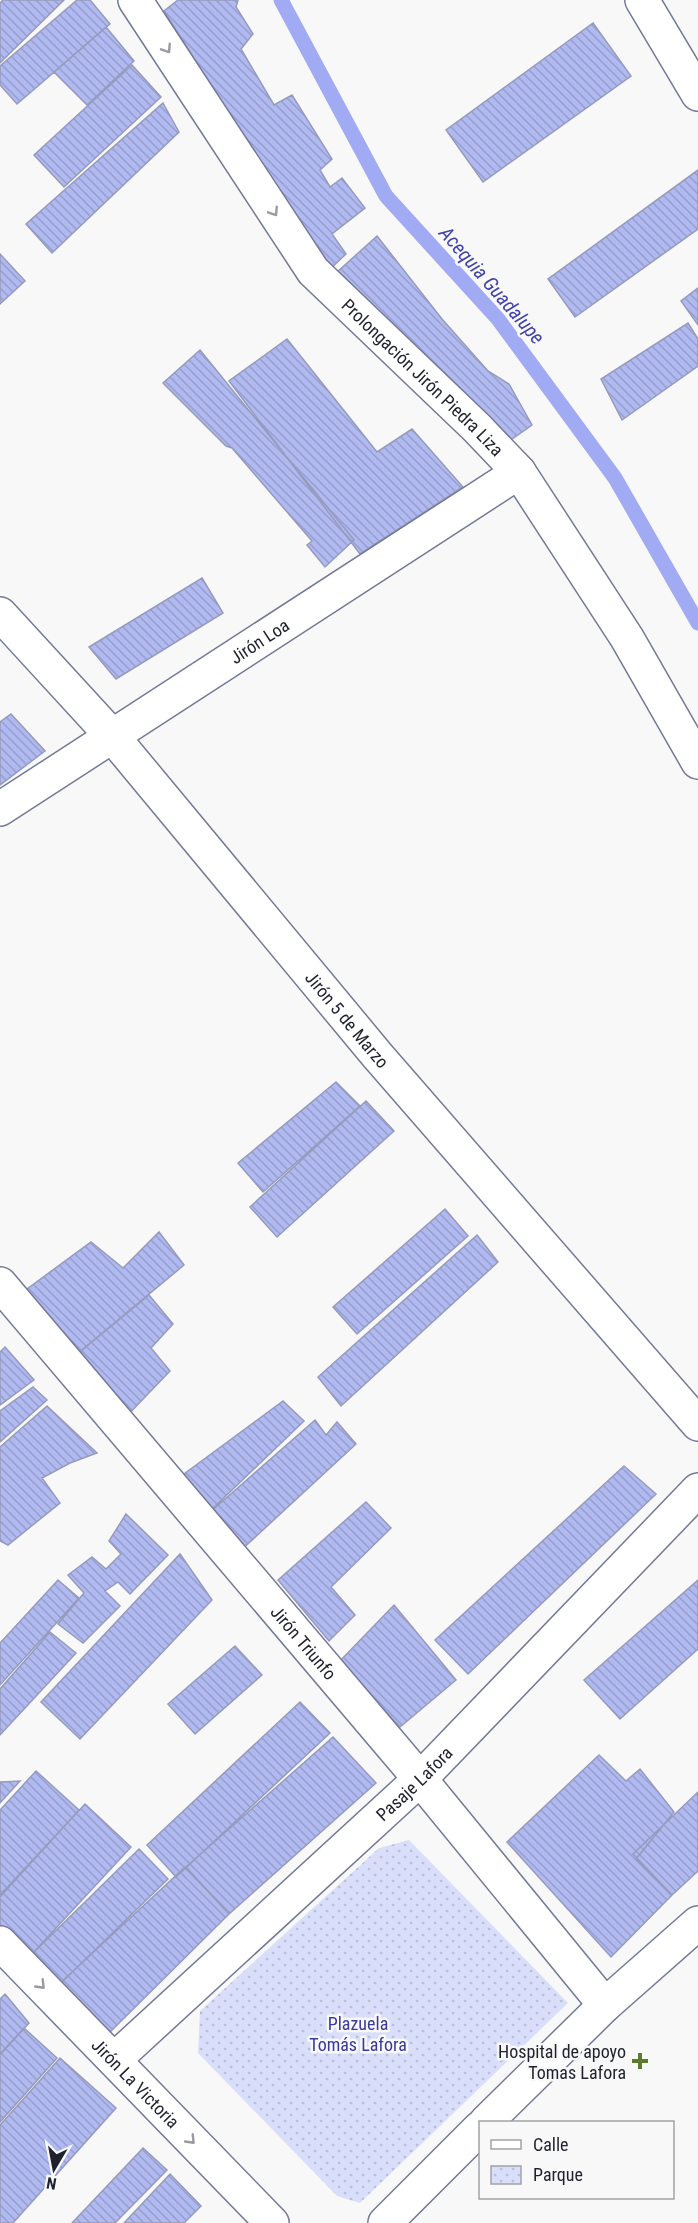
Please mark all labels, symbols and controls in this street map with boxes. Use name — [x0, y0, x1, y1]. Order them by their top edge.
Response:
one-way arrow — [160, 42, 171, 53]
one-way arrow — [267, 205, 278, 216]
water label: Acequia Guadalupe — [434, 220, 550, 349]
street label: Prolongación Jirón Piedra Liza — [338, 294, 508, 460]
street label: Jirón Loa — [226, 614, 293, 668]
street label: Jirón 5 de Marzo — [301, 967, 394, 1072]
street label: Jirón Triunfo — [267, 1601, 341, 1684]
street label: Pasaje Lafora — [371, 1742, 456, 1825]
one-way arrow — [33, 1977, 44, 1988]
park label: Plazuela Tomás Lafora — [309, 2013, 407, 2055]
street label: Jirón La Victoria — [88, 2034, 184, 2132]
place label: Hospital de apoyo Tomas Lafora — [498, 2041, 626, 2083]
marker: Hospital de apoyo Tomas Lafora — [631, 2052, 649, 2070]
legend — [479, 2121, 674, 2199]
one-way arrow — [184, 2133, 195, 2143]
text: Calle — [533, 2134, 569, 2155]
north arrow — [24, 2139, 84, 2199]
text: Parque — [533, 2164, 583, 2185]
text: N — [45, 2173, 58, 2193]

